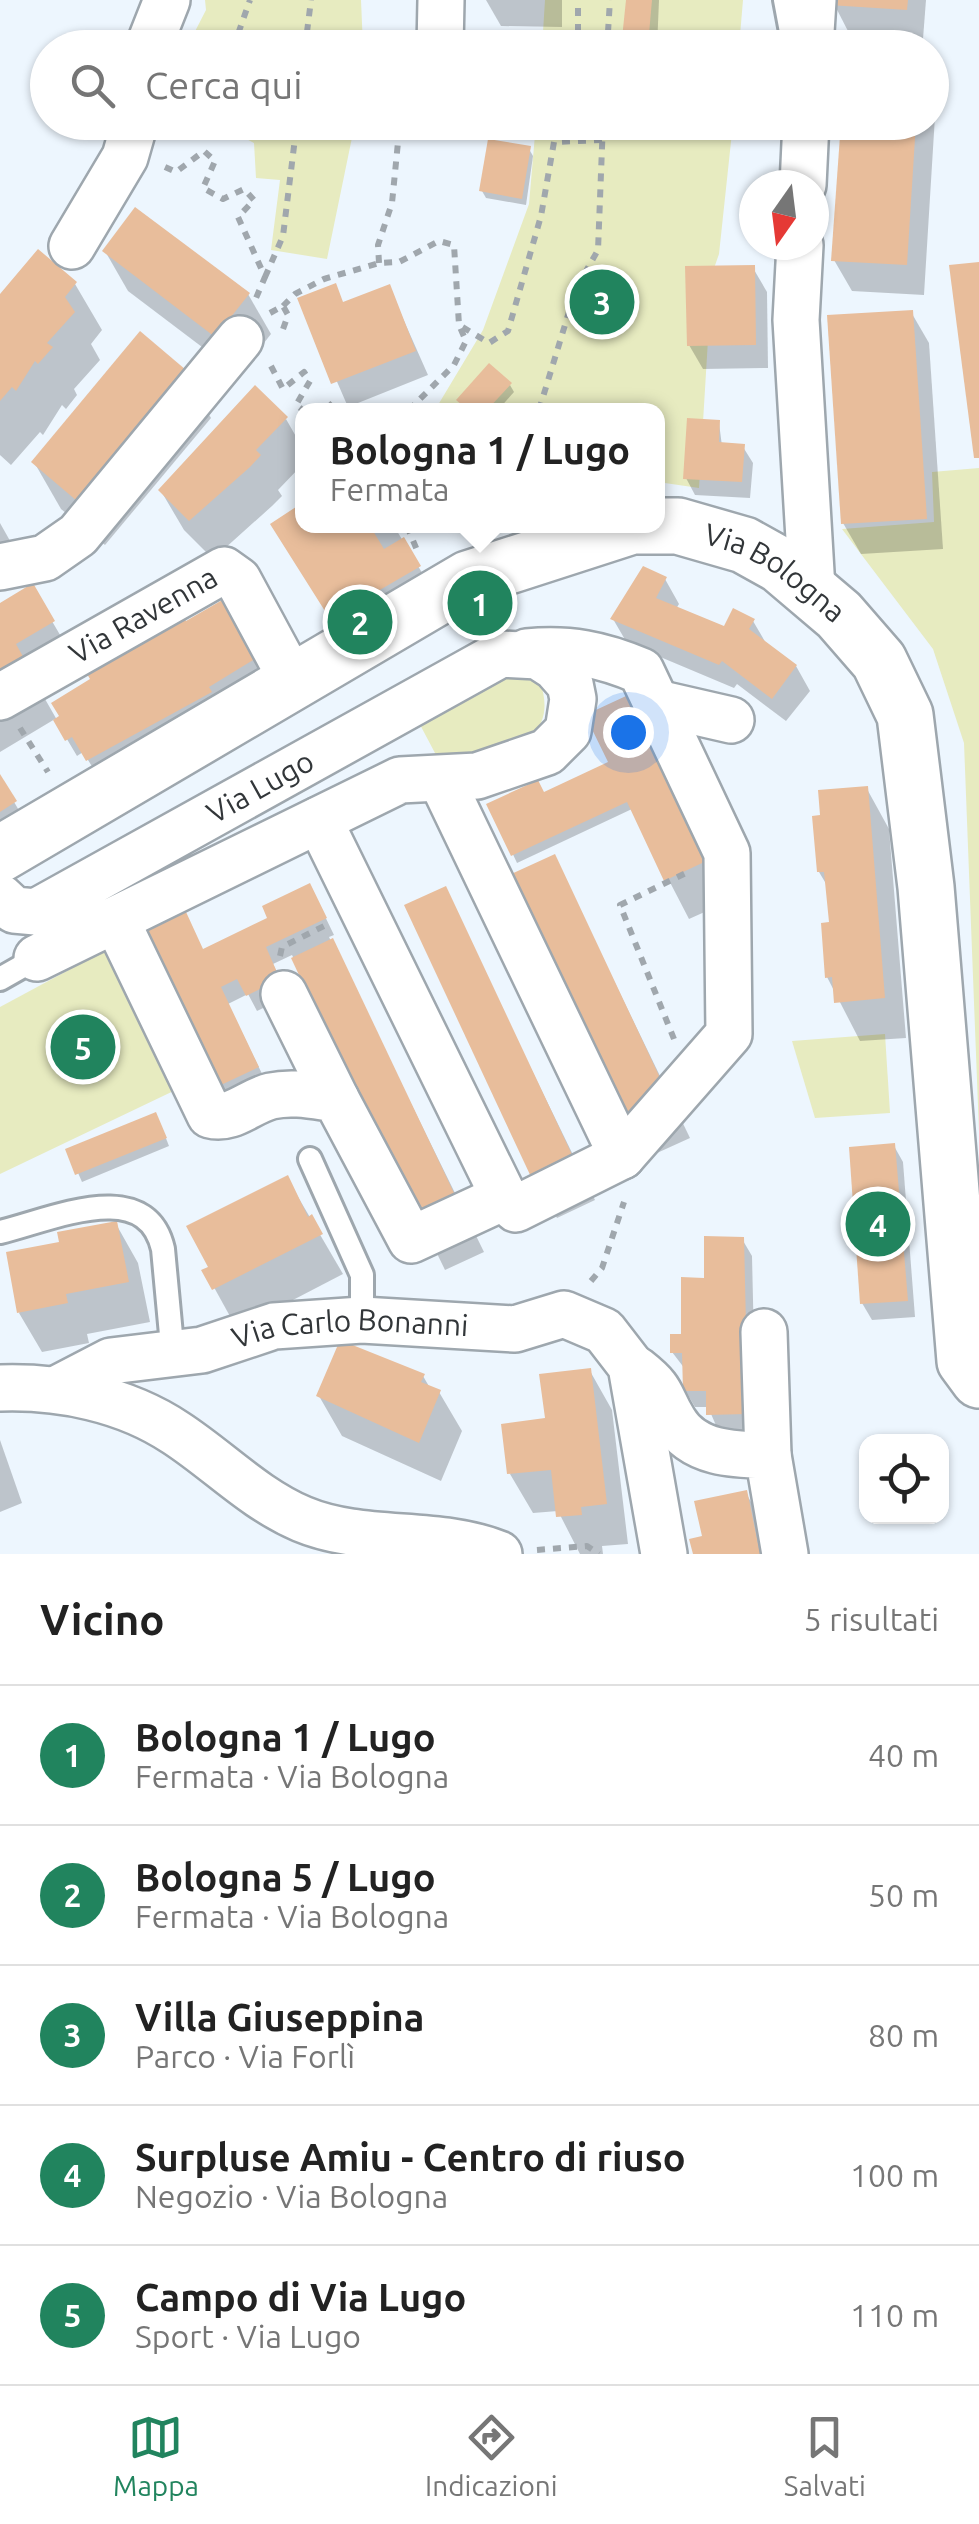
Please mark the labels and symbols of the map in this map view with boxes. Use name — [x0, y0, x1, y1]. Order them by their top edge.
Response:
north arrow — [739, 170, 829, 260]
pin: 3 — [570, 264, 634, 340]
street label: Via Bologna — [701, 516, 852, 629]
street label: Via Ravenna — [63, 559, 223, 670]
pin: 1 — [448, 566, 512, 640]
pin: 2 — [328, 584, 392, 660]
your location — [603, 707, 654, 758]
street label: Via Lugo — [201, 743, 319, 830]
pin: 5 — [51, 1010, 116, 1084]
pin: 4 — [846, 1186, 910, 1262]
street label: Via Carlo Bonanni — [227, 1302, 469, 1355]

